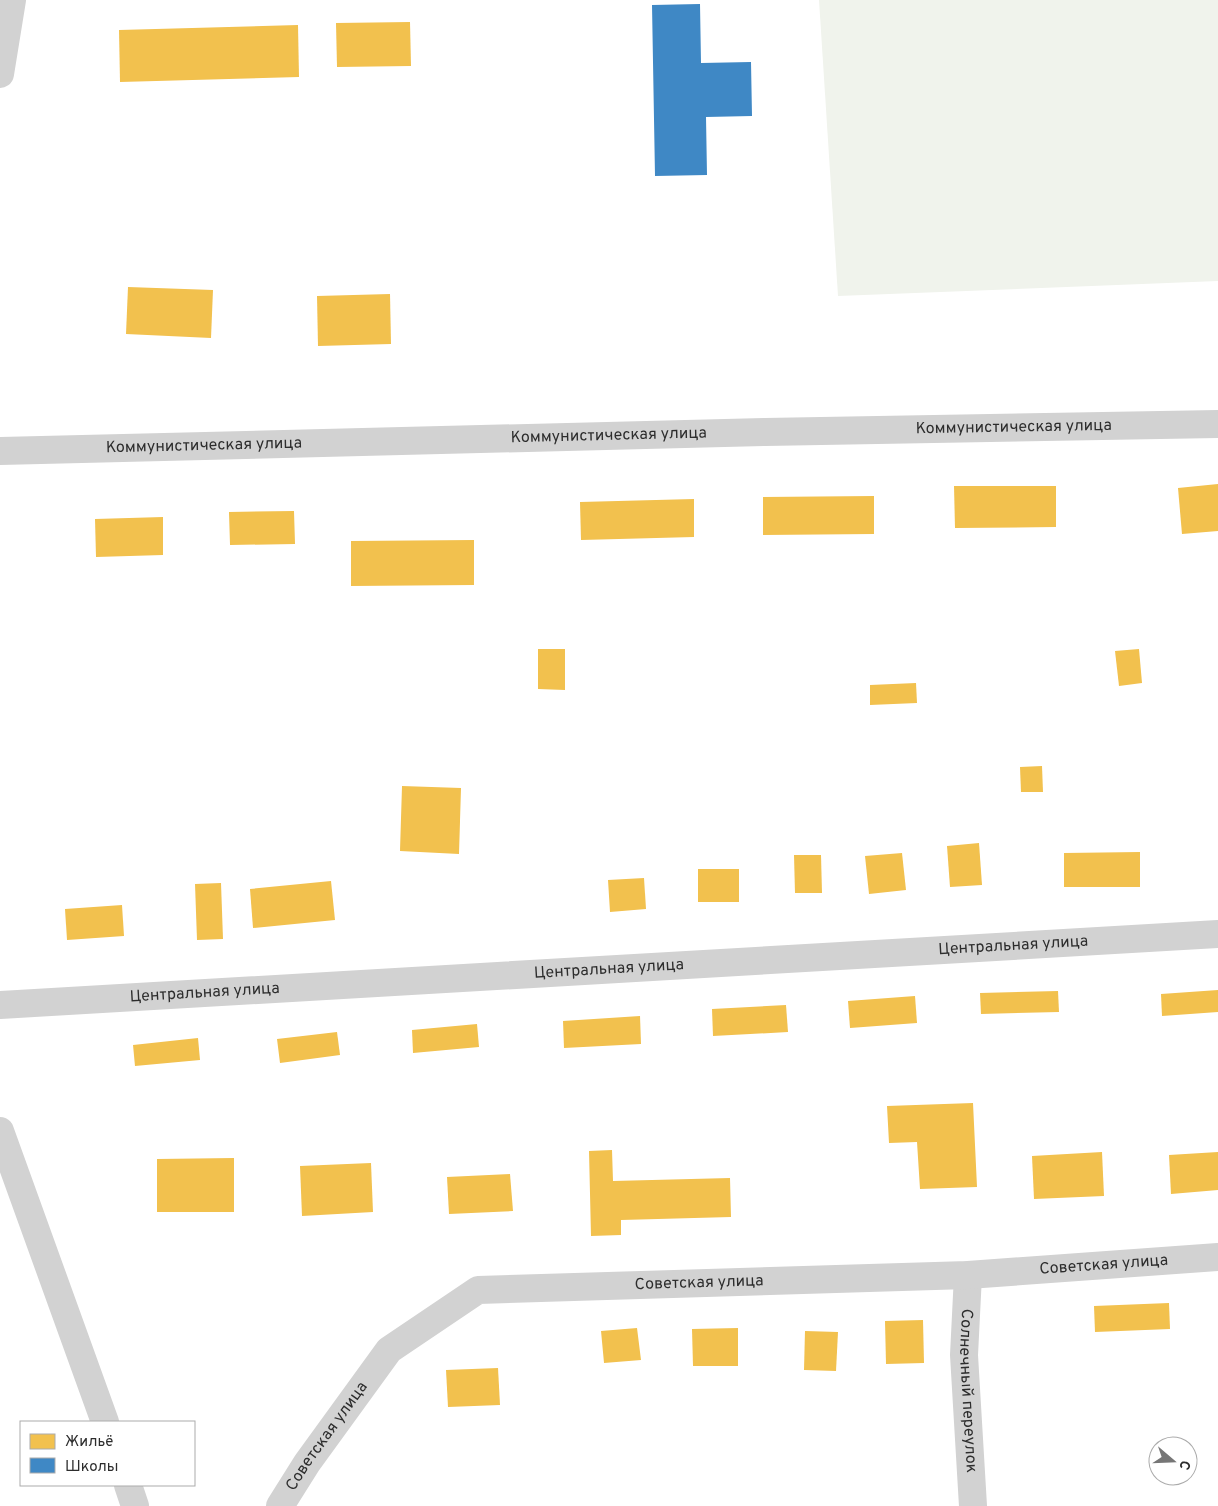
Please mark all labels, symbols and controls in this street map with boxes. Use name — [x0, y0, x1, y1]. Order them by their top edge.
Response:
street label: Коммунистическая улица — [915, 416, 1112, 439]
street label: Коммунистическая улица — [511, 423, 707, 448]
street label: Коммунистическая улица — [106, 434, 302, 458]
street label: Центральная улица — [938, 932, 1089, 960]
street label: Центральная улица — [533, 955, 685, 984]
street label: Центральная улица — [129, 979, 280, 1007]
street label: Советская улица — [1039, 1251, 1169, 1280]
street label: Советская улица — [634, 1271, 764, 1295]
street label: Солнечный переулок — [954, 1308, 981, 1473]
street label: Советская улица — [282, 1378, 372, 1495]
legend — [20, 1421, 195, 1486]
text: Жильё — [65, 1433, 113, 1452]
north arrow — [1148, 1436, 1198, 1486]
text: Школы — [65, 1458, 119, 1477]
text: С — [1174, 1458, 1193, 1472]

